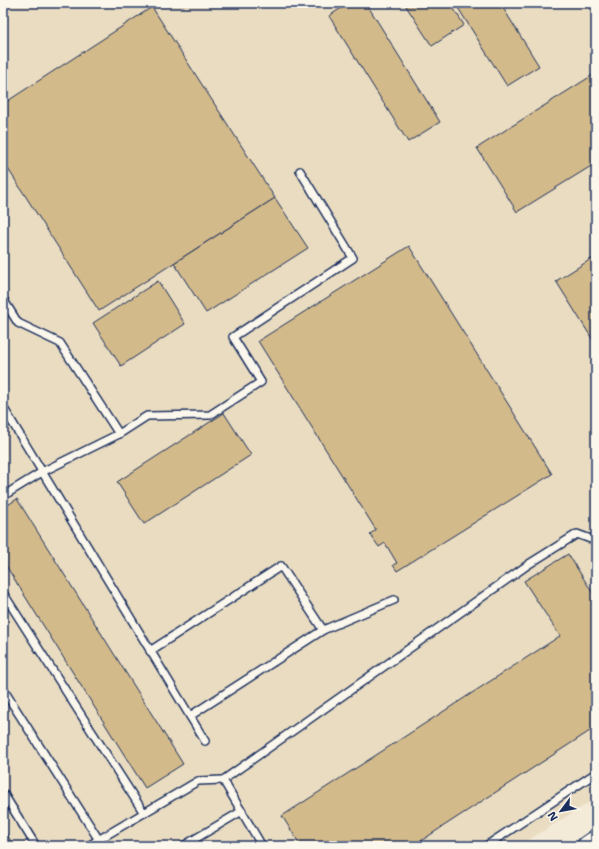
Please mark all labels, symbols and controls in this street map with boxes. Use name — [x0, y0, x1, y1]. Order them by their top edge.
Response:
north arrow — [541, 791, 581, 831]
text: N — [544, 808, 562, 824]

